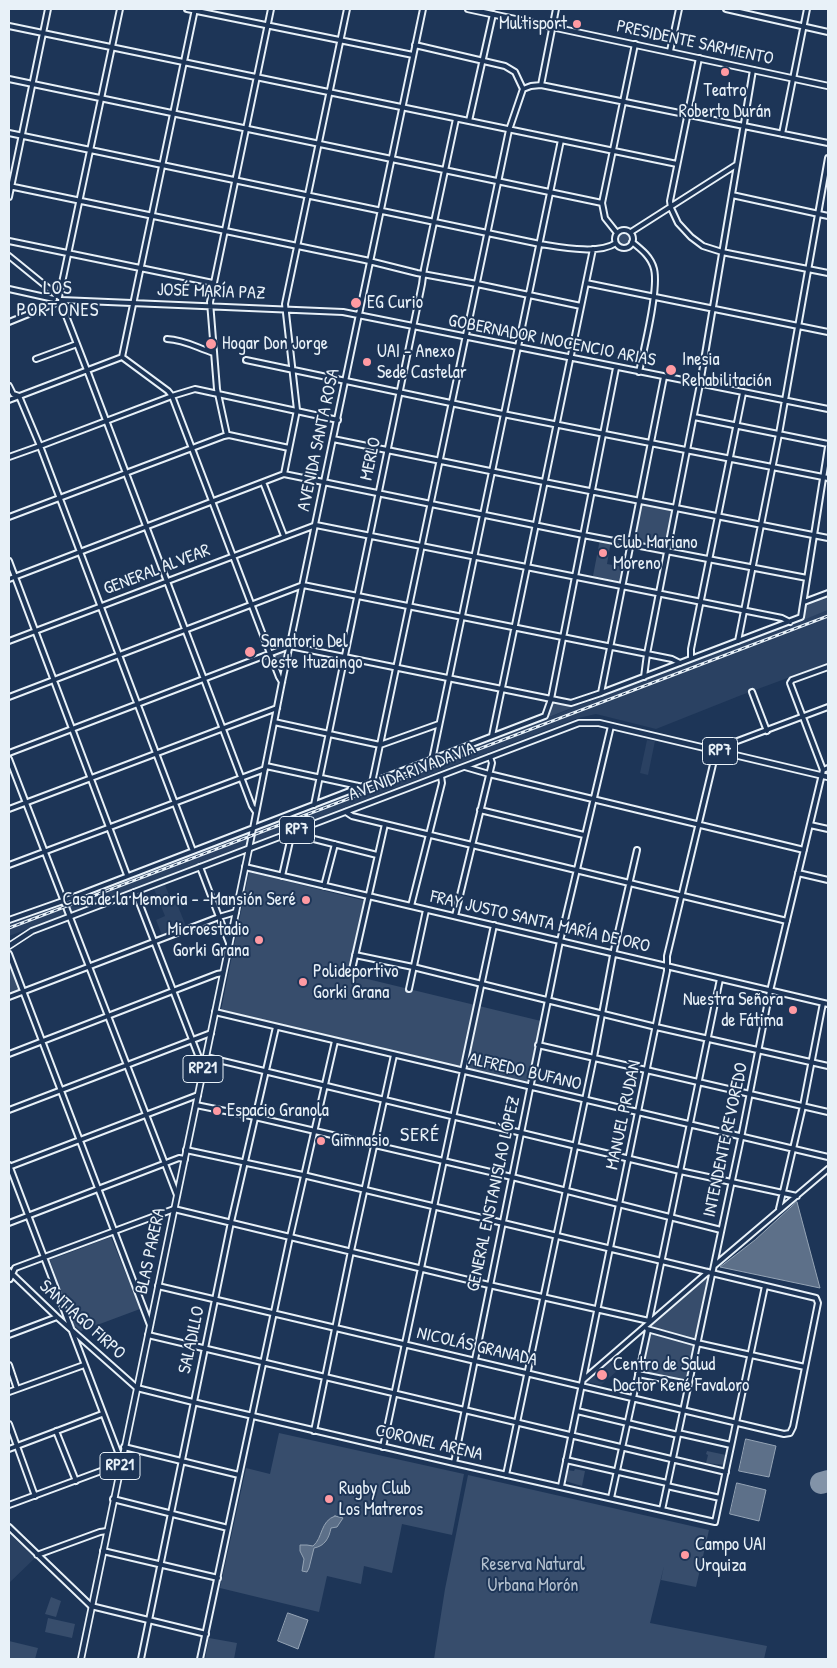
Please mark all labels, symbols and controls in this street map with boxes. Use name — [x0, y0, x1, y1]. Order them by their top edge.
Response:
place label: Multisport — [499, 13, 567, 35]
street label: PRESIDENTE SARMIENTO — [615, 16, 775, 70]
marker: Multisport — [571, 18, 583, 30]
marker: Teatro Roberto Durán — [719, 66, 731, 78]
place label: Teatro Roberto Durán — [679, 80, 771, 122]
district label: LOS PORTONES — [15, 278, 101, 322]
street label: JOSÉ MARÍA PAZ — [156, 279, 266, 305]
place label: EG Curio — [367, 292, 423, 314]
marker: EG Curio — [349, 296, 363, 310]
street label: GOBERNADOR INOCENCIO ARIAS — [446, 310, 658, 372]
place label: Hogar Don Jorge — [222, 333, 328, 355]
marker: Hogar Don Jorge — [204, 337, 218, 351]
place label: UAI - Anexo Sede Castelar — [377, 341, 467, 384]
place label: Inesia Rehabilitación — [682, 349, 772, 392]
marker: UAI - Anexo Sede Castelar — [361, 356, 373, 368]
marker: Inesia Rehabilitación — [664, 363, 678, 377]
street label: AVENIDA SANTA ROSA — [293, 367, 345, 513]
street label: MERLO — [356, 435, 386, 483]
place label: Club Mariano Moreno — [613, 532, 698, 574]
street label: GENERAL ALVEAR — [101, 540, 213, 600]
marker: Club Mariano Moreno — [597, 547, 609, 559]
place label: Sanatorio Del Oeste Ituzaingo — [261, 631, 362, 674]
marker: Sanatorio Del Oeste Ituzaingo — [243, 645, 257, 659]
street label: AVENIDA RIVADAVIA — [346, 738, 478, 806]
road number: RP7 — [702, 738, 738, 764]
road number: RP7 — [280, 816, 314, 844]
street label: FRAY JUSTO SANTA MARÍA DE ORO — [428, 886, 652, 958]
place label: Casa de la Memoria - -Mansión Seré — [63, 889, 296, 911]
marker: Casa de la Memoria - -Mansión Seré — [300, 894, 312, 906]
place label: Microestadio Gorki Grana — [167, 919, 249, 962]
marker: Microestadio Gorki Grana — [253, 934, 265, 946]
place label: Polideportivo Gorki Grana — [313, 961, 398, 1004]
marker: Polideportivo Gorki Grana — [297, 976, 309, 988]
place label: Nuestra Señora de Fátima — [683, 989, 783, 1032]
marker: Nuestra Señora de Fátima — [787, 1004, 799, 1016]
street label: ALFREDO BUFANO — [466, 1049, 584, 1095]
road number: RP21 — [183, 1056, 223, 1082]
street label: MANUEL PRUDAN — [602, 1058, 646, 1172]
street label: INTENDENTE REVOREDO — [699, 1061, 753, 1219]
street label: GENERAL ENSTANISLAO LÓPEZ — [463, 1094, 525, 1294]
place label: Espacio Granola — [227, 1100, 329, 1122]
marker: Espacio Granola — [211, 1105, 223, 1117]
district label: SERÉ — [400, 1124, 440, 1148]
place label: Gimnasio — [331, 1130, 389, 1152]
marker: Gimnasio — [315, 1135, 327, 1147]
street label: BLAS PARERA — [131, 1206, 171, 1296]
street label: SANTIAGO FIRPO — [34, 1276, 130, 1364]
street label: SALADILLO — [174, 1304, 210, 1376]
street label: NICOLÁS GRANADA — [415, 1323, 539, 1371]
place label: Centro de Salud Doctor René Favaloro — [613, 1354, 749, 1396]
marker: Centro de Salud Doctor René Favaloro — [595, 1368, 609, 1382]
street label: CORONEL ARENA — [373, 1420, 485, 1466]
road number: RP21 — [100, 1452, 140, 1480]
place label: Rugby Club Los Matreros — [339, 1478, 423, 1520]
marker: Rugby Club Los Matreros — [323, 1493, 335, 1505]
place label: Campo UAI Urquiza — [695, 1534, 766, 1576]
marker: Campo UAI Urquiza — [679, 1549, 691, 1561]
park label: Reserva Natural Urbana Morón — [481, 1554, 585, 1596]

